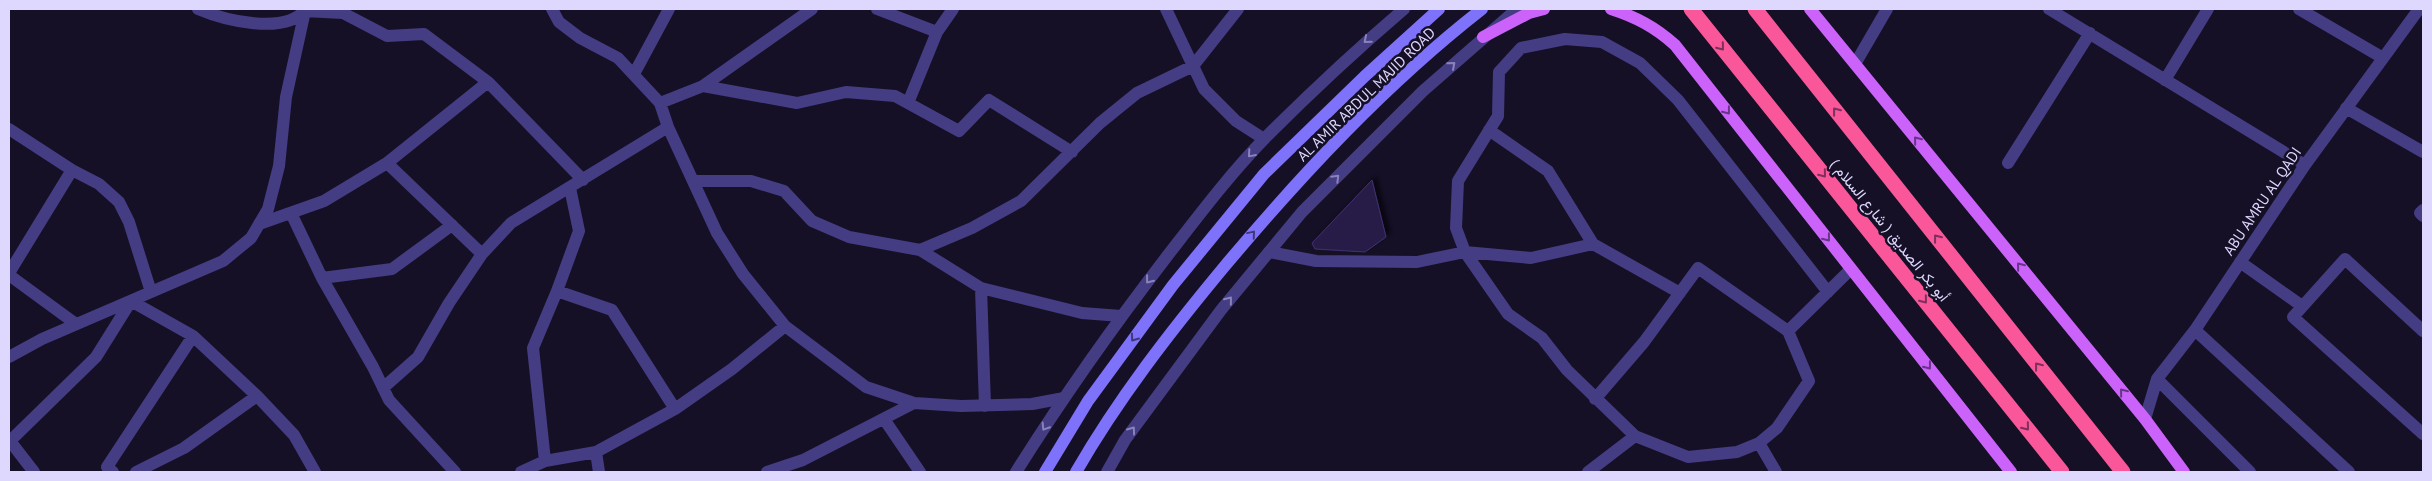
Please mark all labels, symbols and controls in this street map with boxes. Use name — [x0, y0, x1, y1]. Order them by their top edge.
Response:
street label: AL AMIR ABDUL MAJID ROAD — [1293, 23, 1439, 165]
one-way arrow — [1364, 35, 1373, 43]
one-way arrow — [1716, 41, 1724, 50]
one-way arrow — [1447, 62, 1456, 71]
one-way arrow — [1721, 105, 1729, 114]
one-way arrow — [1834, 108, 1842, 117]
one-way arrow — [1915, 137, 1923, 146]
street label: ABU AMRU AL QADI — [2219, 143, 2305, 259]
one-way arrow — [1248, 149, 1257, 158]
street label: ( شارع السلام ) أبو بكر الصديق — [1825, 155, 1954, 307]
one-way arrow — [1817, 168, 1826, 177]
one-way arrow — [1330, 174, 1339, 183]
one-way arrow — [1246, 231, 1254, 240]
one-way arrow — [1821, 233, 1830, 242]
one-way arrow — [1935, 235, 1943, 244]
one-way arrow — [2017, 263, 2025, 272]
one-way arrow — [1146, 274, 1154, 283]
one-way arrow — [1919, 295, 1928, 304]
one-way arrow — [1224, 297, 1232, 306]
one-way arrow — [1131, 333, 1140, 342]
one-way arrow — [1922, 360, 1930, 369]
one-way arrow — [2035, 362, 2044, 371]
one-way arrow — [2119, 388, 2128, 397]
one-way arrow — [2021, 421, 2029, 430]
one-way arrow — [1041, 422, 1051, 431]
one-way arrow — [1126, 426, 1135, 436]

